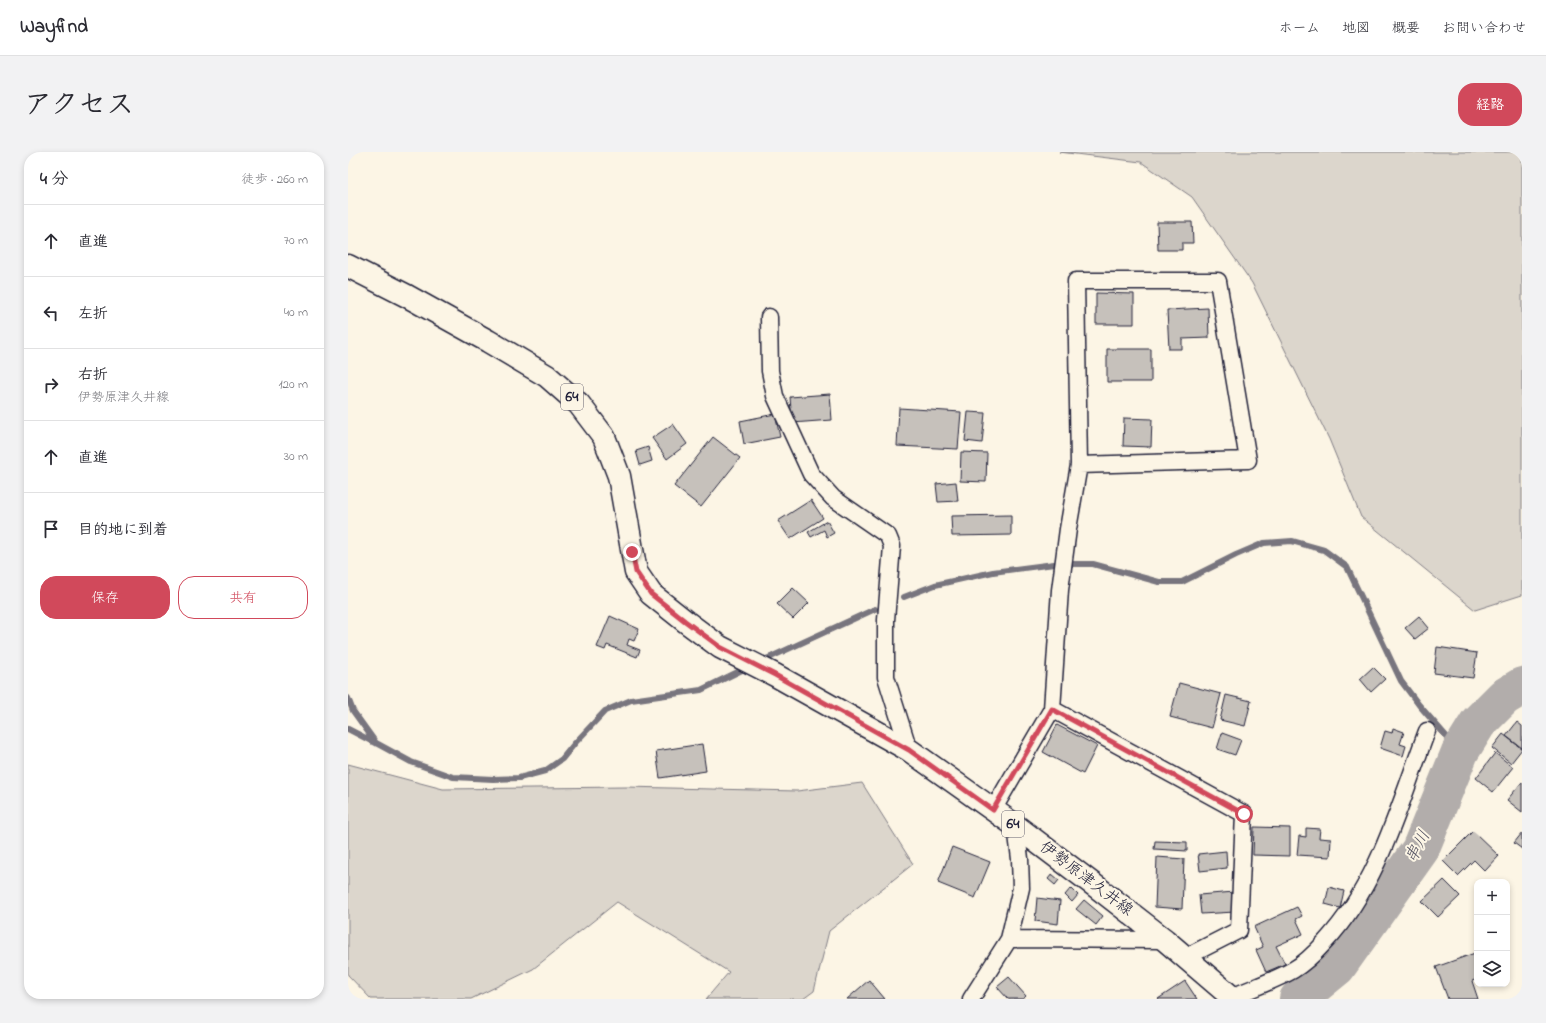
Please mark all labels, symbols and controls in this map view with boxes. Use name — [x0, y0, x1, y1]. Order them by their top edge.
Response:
text: Wayfind — [20, 14, 88, 41]
text: ホーム — [1279, 18, 1320, 39]
text: 地図 — [1342, 18, 1370, 39]
text: 概要 — [1392, 18, 1420, 39]
text: お問い合わせ — [1442, 18, 1526, 39]
button: 経路 — [1458, 83, 1522, 126]
text: アクセス — [24, 86, 134, 127]
text: 4 分 — [40, 167, 68, 192]
text: 徒歩 · 260 m — [242, 170, 308, 189]
icon: ahead — [40, 230, 62, 252]
text: 直進 — [78, 231, 108, 253]
text: 70 m — [284, 231, 308, 250]
icon: left — [40, 302, 62, 324]
text: 左折 — [78, 303, 108, 325]
text: 40 m — [284, 303, 308, 322]
text: 右折 — [78, 364, 108, 386]
icon: right — [40, 374, 62, 396]
text: 120 m — [278, 375, 308, 394]
road number: 64 — [561, 384, 583, 410]
text: 伊勢原津久井線 — [78, 388, 169, 407]
icon: ahead — [40, 446, 62, 468]
text: 直進 — [78, 447, 108, 469]
text: 30 m — [284, 447, 308, 466]
icon: arrive — [40, 518, 62, 540]
text: 目的地に到着 — [78, 519, 168, 541]
route end — [623, 543, 641, 561]
button: 保存 — [40, 576, 170, 619]
button: 共有 — [178, 576, 308, 619]
route start — [1235, 805, 1253, 823]
road number: 64 — [1002, 811, 1024, 837]
water label: 串川 — [1399, 826, 1437, 868]
street label: 伊勢原津久井線 — [1034, 836, 1138, 922]
map controls — [1474, 879, 1510, 987]
button: + — [1474, 879, 1510, 915]
button: − — [1474, 915, 1510, 951]
button: layers — [1474, 951, 1510, 987]

